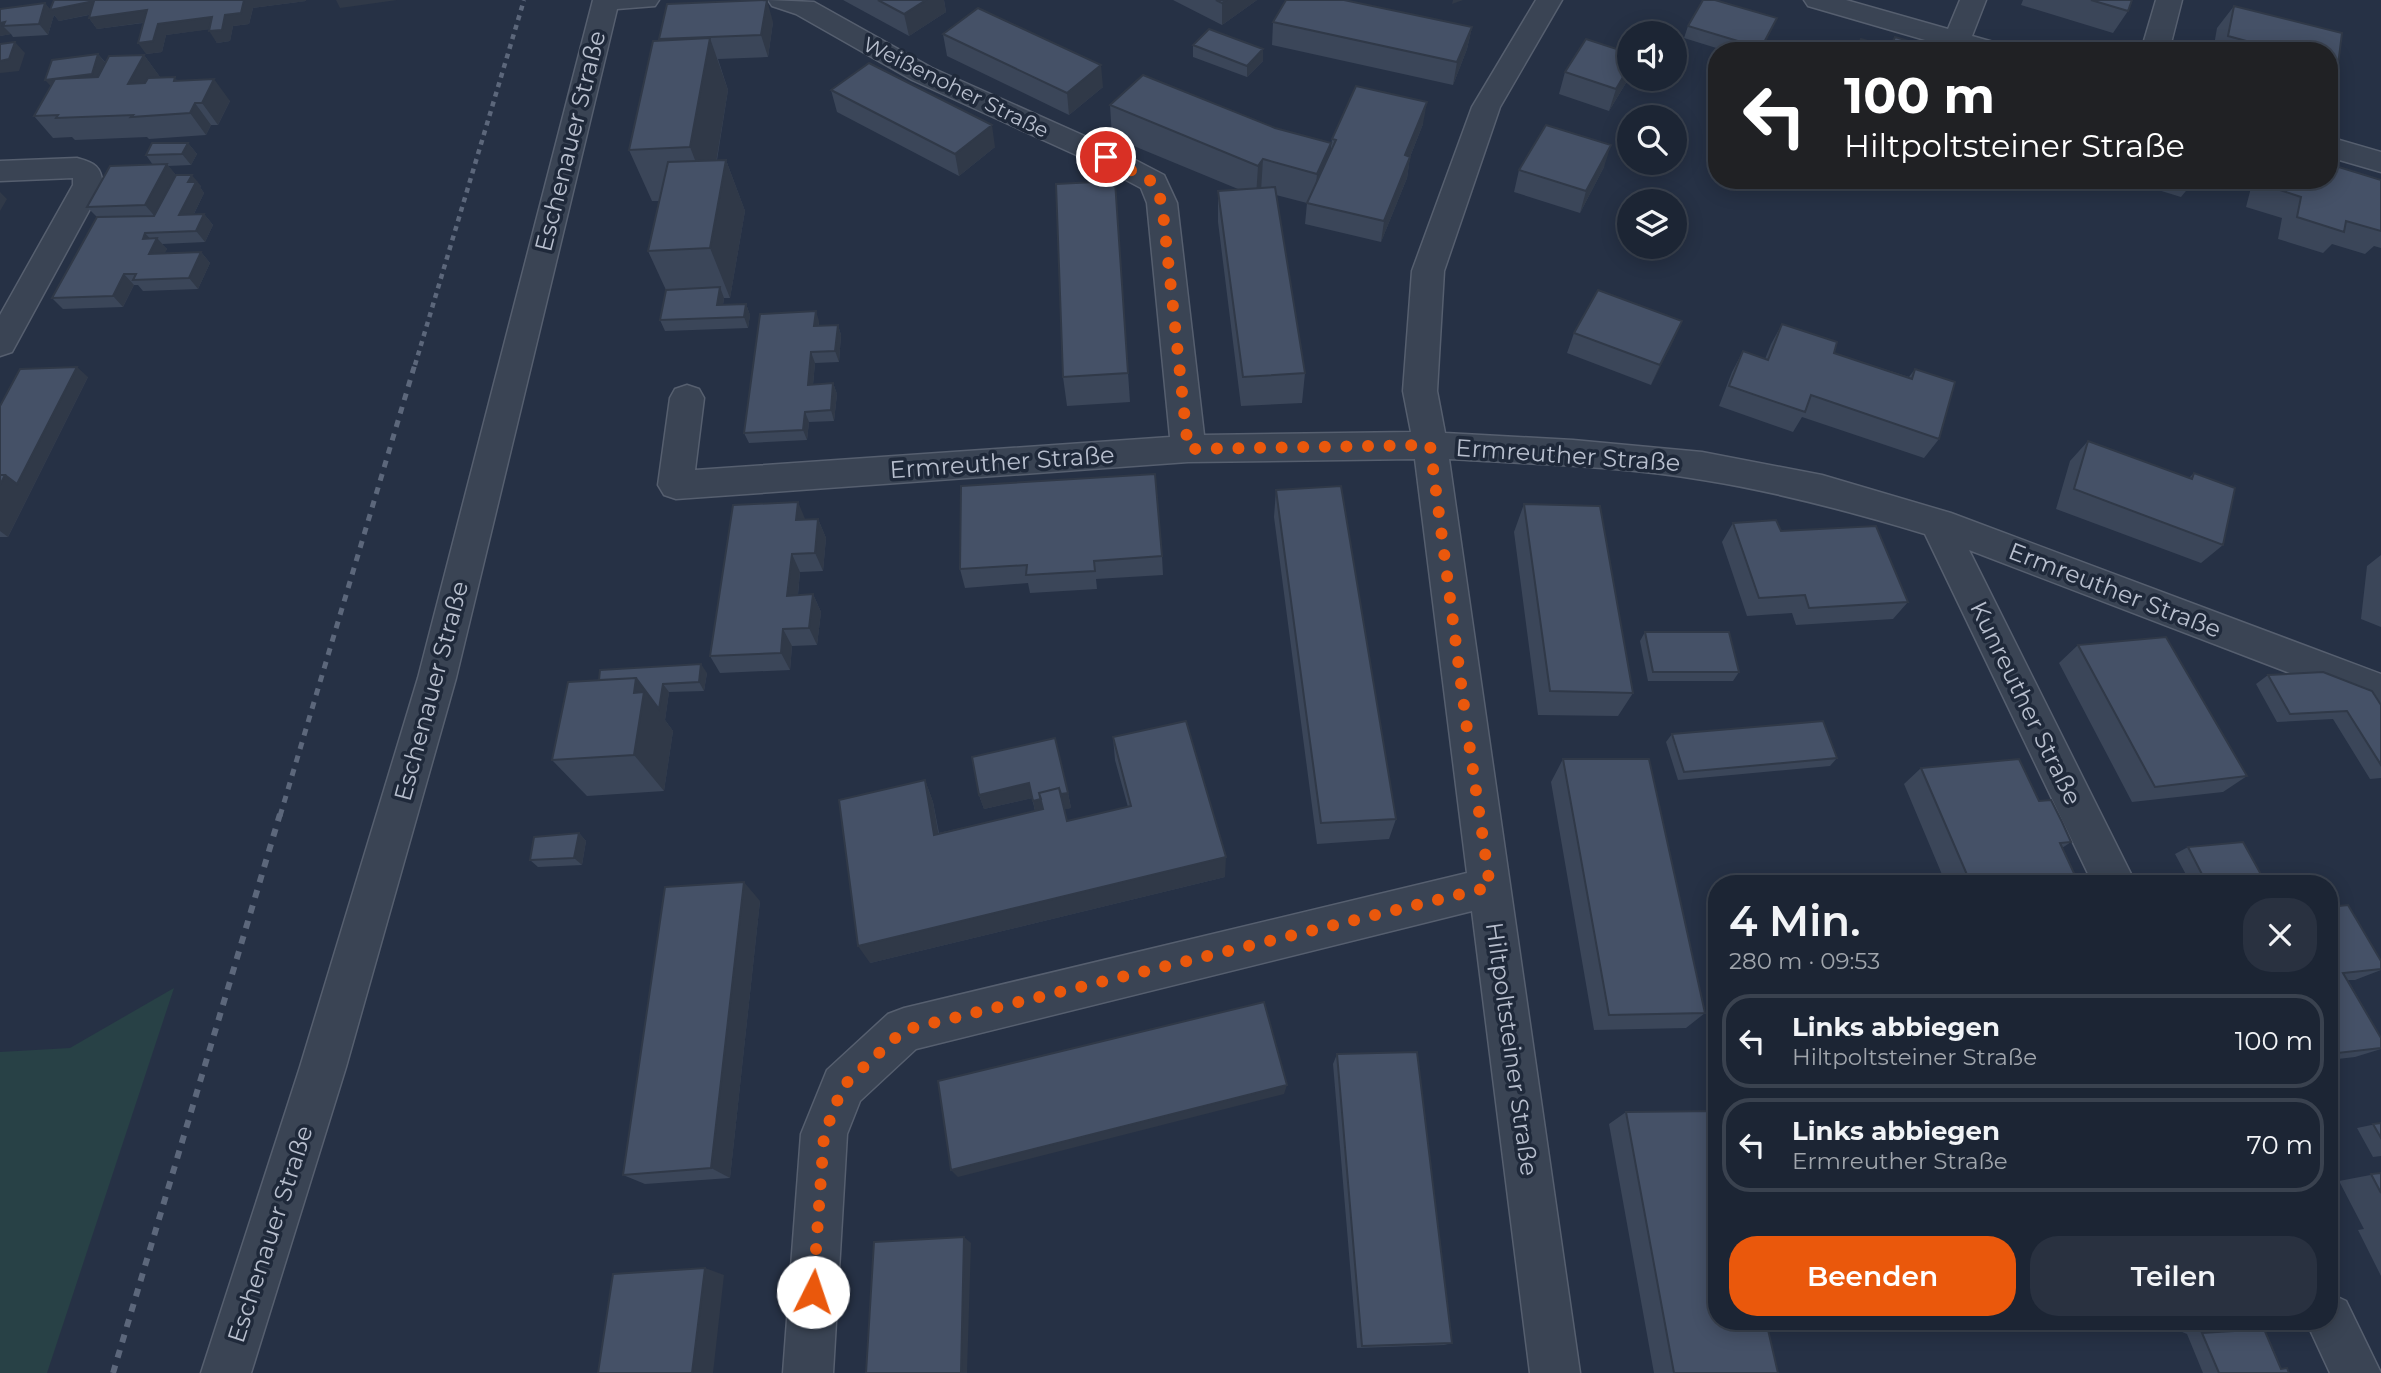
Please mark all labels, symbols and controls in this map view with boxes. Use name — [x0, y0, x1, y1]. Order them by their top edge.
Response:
map controls — [1617, 21, 1687, 259]
button: sound — [1617, 21, 1687, 91]
street label: Eschenauer Straße — [529, 28, 611, 254]
street label: Weißenoher Straße — [859, 31, 1053, 143]
text: 100 m — [1844, 66, 1995, 125]
icon: left — [1729, 70, 1820, 161]
button: search — [1617, 105, 1687, 175]
text: Hiltpoltsteiner Straße — [1844, 126, 2185, 165]
pin — [1076, 127, 1136, 187]
icon: arrive — [1087, 138, 1125, 176]
button: layers — [1617, 189, 1687, 259]
street label: Ermreuther Straße — [1455, 433, 1681, 477]
street label: Ermreuther Straße — [889, 440, 1115, 484]
street label: Ermreuther Straße — [2005, 536, 2225, 644]
street label: Eschenauer Straße — [388, 578, 474, 804]
street label: Kunreuther Straße — [1964, 596, 2088, 810]
text: 4 Min. — [1729, 895, 1860, 947]
button: close — [2243, 898, 2317, 972]
street label: Hiltpoltsteiner Straße — [1480, 920, 1544, 1178]
text: 280 m · 09:53 — [1729, 947, 1880, 975]
text: Links abbiegen — [1792, 1011, 2000, 1043]
icon: left — [1733, 1022, 1771, 1060]
text: 100 m — [2235, 1025, 2313, 1057]
text: Hiltpoltsteiner Straße — [1792, 1043, 2037, 1071]
text: Links abbiegen — [1792, 1115, 2000, 1147]
street label: Eschenauer Straße — [221, 1122, 319, 1346]
icon: left — [1733, 1126, 1771, 1164]
text: 70 m — [2247, 1129, 2313, 1161]
text: Ermreuther Straße — [1792, 1147, 2008, 1175]
button: Beenden — [1729, 1236, 2016, 1316]
button: Teilen — [2030, 1236, 2317, 1316]
position arrow — [776, 1255, 850, 1329]

